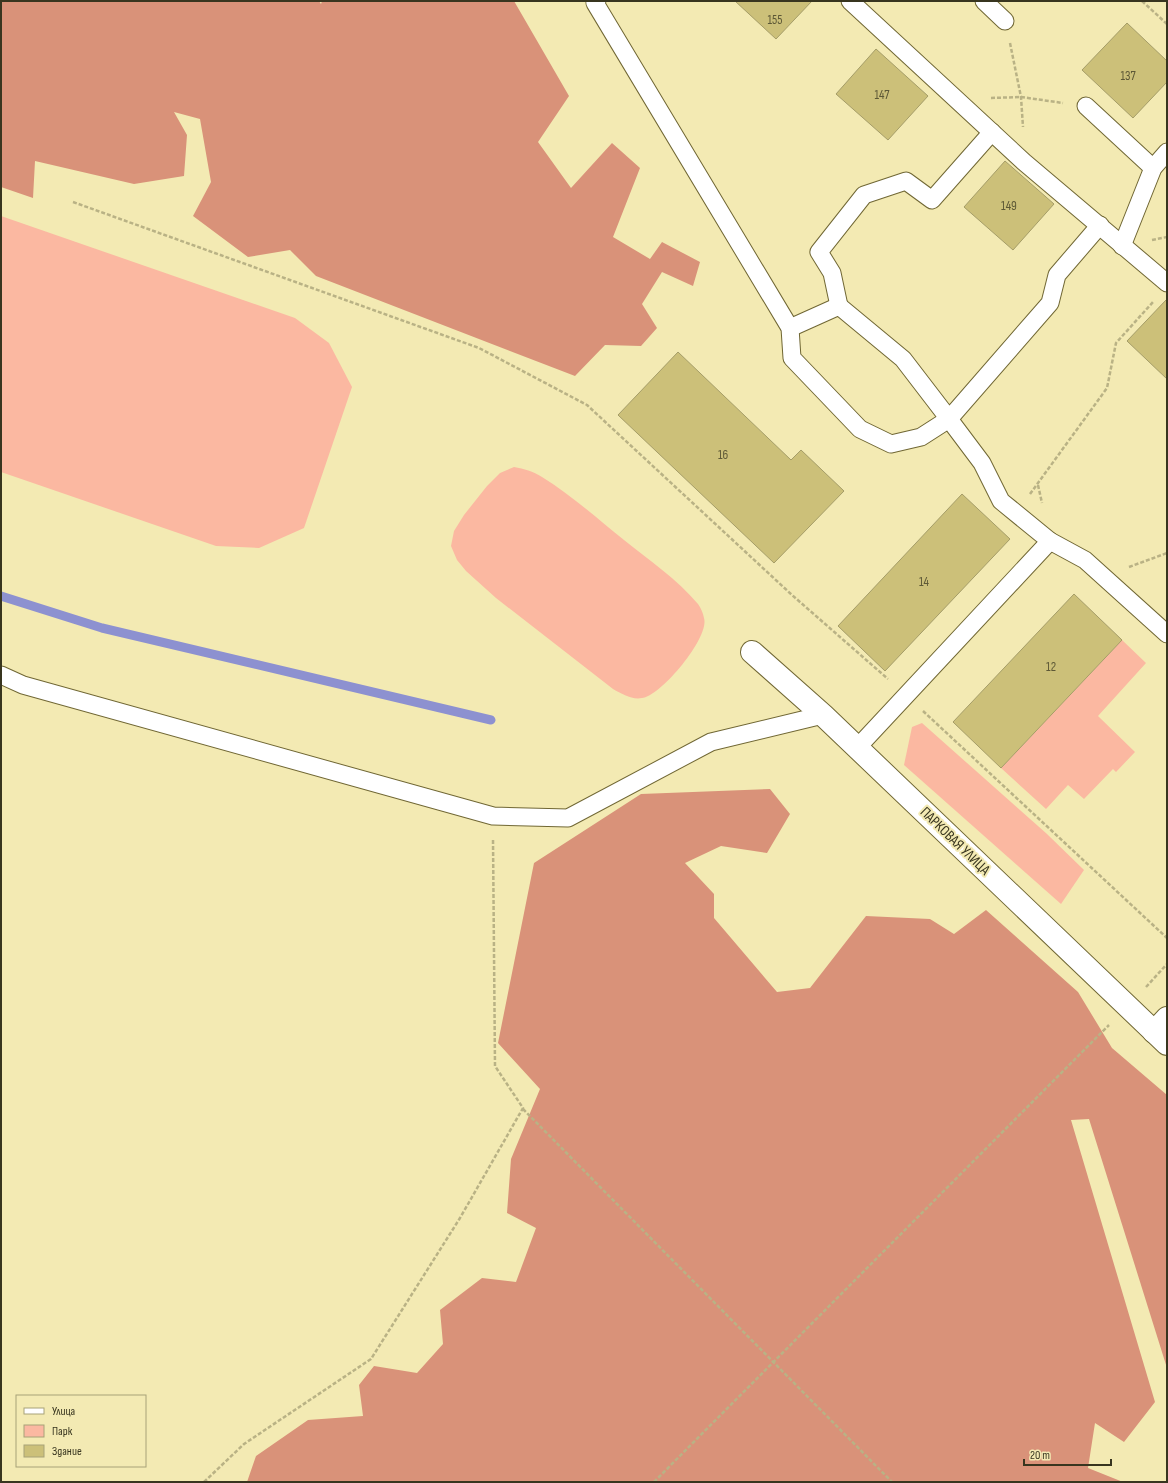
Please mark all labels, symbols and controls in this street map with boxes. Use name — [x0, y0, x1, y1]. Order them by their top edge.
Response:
house number: 155 — [768, 12, 782, 28]
house number: 137 — [1120, 68, 1136, 84]
house number: 147 — [874, 87, 890, 103]
house number: 149 — [1001, 198, 1017, 214]
house number: 16 — [718, 447, 728, 463]
house number: 14 — [919, 574, 930, 590]
house number: 12 — [1046, 659, 1056, 675]
street label: ПАРКОВАЯ УЛИЦА — [916, 803, 994, 880]
legend — [16, 1395, 146, 1467]
text: Улица — [52, 1404, 76, 1419]
text: Парк — [52, 1424, 73, 1439]
scale bar — [1024, 1441, 1111, 1467]
text: Здание — [52, 1444, 82, 1459]
text: 20 m — [1030, 1448, 1050, 1463]

